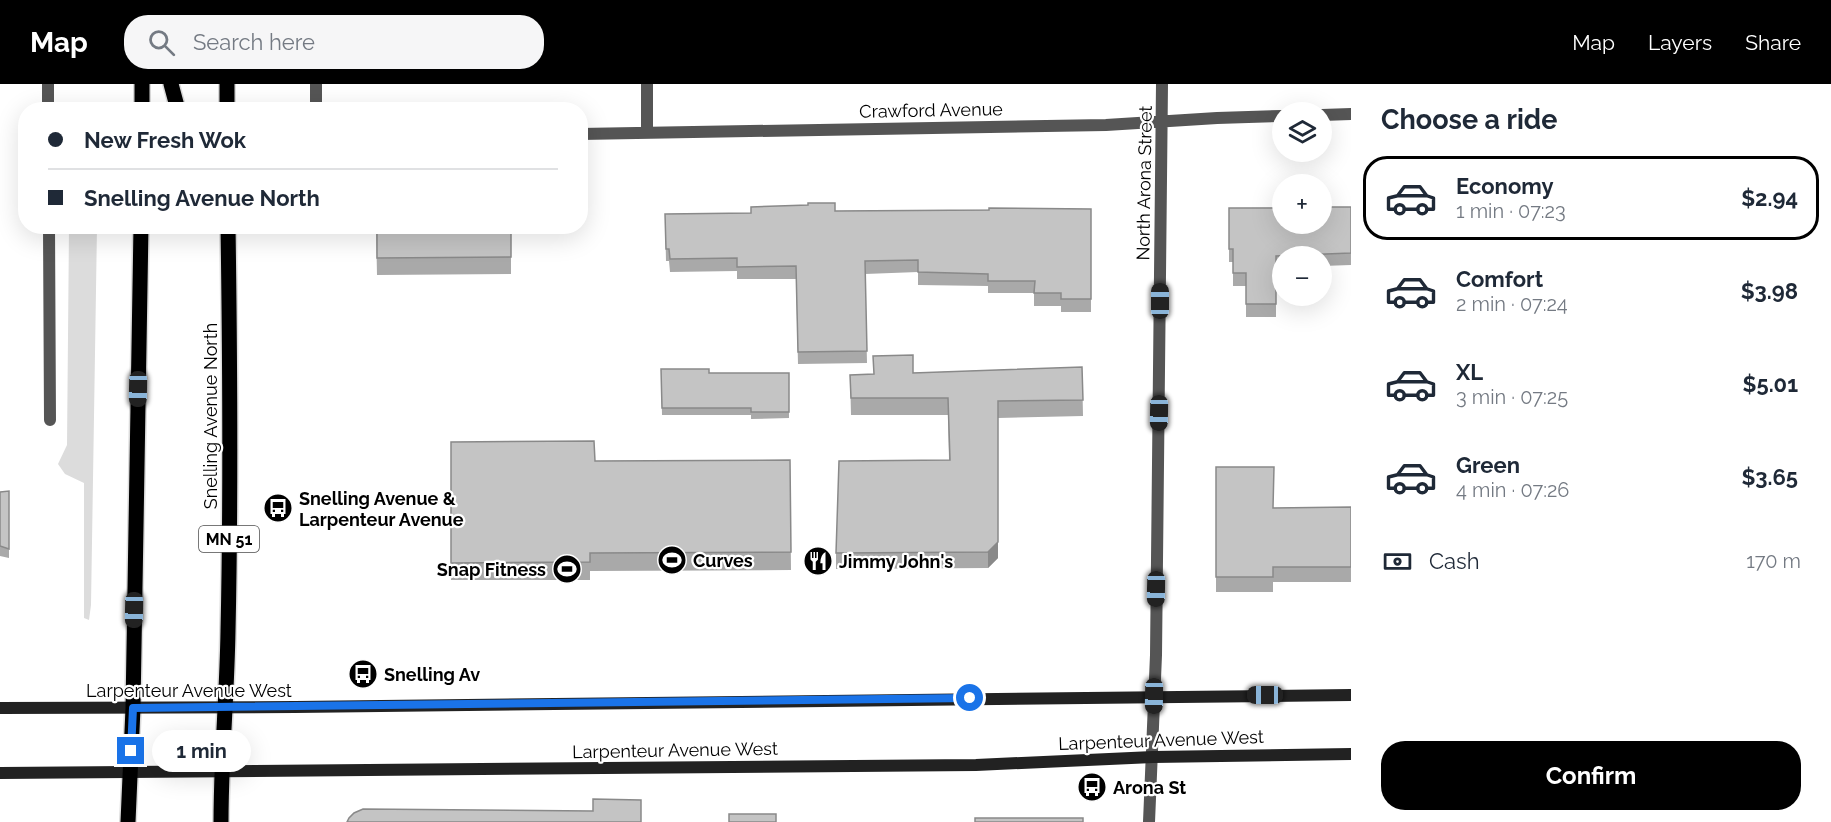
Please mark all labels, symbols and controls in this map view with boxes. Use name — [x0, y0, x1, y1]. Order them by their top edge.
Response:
search box — [124, 15, 544, 69]
text: Map — [30, 26, 88, 59]
icon: search — [145, 26, 178, 59]
text: Search here — [193, 29, 315, 55]
text: Map — [1572, 30, 1615, 55]
text: Layers — [1648, 30, 1712, 55]
text: Share — [1745, 30, 1801, 55]
street label: Crawford Avenue — [859, 98, 1003, 122]
map controls — [1272, 102, 1332, 306]
button: layers — [1272, 102, 1332, 162]
text: Choose a ride — [1381, 104, 1557, 135]
street label: North Arona Street — [1132, 105, 1156, 261]
text: New Fresh Wok — [84, 127, 246, 153]
icon: car — [1384, 171, 1438, 225]
text: Economy — [1456, 173, 1554, 199]
button: + — [1272, 174, 1332, 234]
text: Snelling Avenue North — [84, 185, 320, 211]
text: $2.94 — [1741, 185, 1798, 211]
text: 1 min · 07:23 — [1456, 199, 1566, 223]
button: − — [1272, 246, 1332, 306]
icon: car — [1384, 264, 1438, 318]
text: Comfort — [1456, 266, 1543, 292]
text: $3.98 — [1741, 278, 1798, 304]
car — [1151, 283, 1169, 319]
text: 2 min · 07:24 — [1456, 292, 1568, 316]
street label: Snelling Avenue North — [200, 323, 221, 509]
icon: car — [1384, 357, 1438, 411]
text: XL — [1456, 359, 1483, 385]
car — [129, 371, 147, 407]
text: $5.01 — [1743, 371, 1798, 397]
text: 3 min · 07:25 — [1456, 385, 1568, 409]
car — [1150, 395, 1168, 431]
icon: car — [1384, 450, 1438, 504]
text: Green — [1456, 452, 1520, 478]
text: $3.65 — [1741, 464, 1798, 490]
text: 4 min · 07:26 — [1456, 478, 1569, 502]
place label: Snelling Avenue & Larpenteur Avenue — [299, 488, 464, 530]
bus stop icon: Snelling Avenue & Larpenteur Avenue — [262, 492, 294, 524]
road number: MN 51 — [199, 526, 259, 552]
sports icon: Curves — [656, 544, 688, 576]
restaurant icon: Jimmy John's — [802, 545, 834, 577]
icon: cash — [1381, 545, 1414, 578]
text: Cash — [1429, 548, 1480, 574]
text: 170 m — [1746, 549, 1801, 573]
place label: Curves — [693, 550, 753, 571]
place label: Jimmy John's — [839, 551, 953, 572]
sports icon: Snap Fitness — [551, 553, 583, 585]
place label: Snap Fitness — [437, 559, 546, 580]
car — [1147, 571, 1165, 607]
car — [125, 592, 143, 628]
bus stop icon: Snelling Av — [347, 658, 379, 690]
place label: Snelling Av — [384, 664, 480, 685]
car — [1145, 678, 1163, 714]
street label: Larpenteur Avenue West — [86, 680, 292, 701]
route start — [956, 684, 983, 711]
car — [1247, 686, 1283, 704]
street label: Larpenteur Avenue West — [1058, 726, 1264, 754]
callout: 1 min — [152, 730, 251, 772]
route end — [117, 737, 144, 764]
street label: Larpenteur Avenue West — [572, 738, 778, 762]
text: 1 min — [176, 739, 227, 763]
button: Confirm — [1381, 741, 1801, 810]
bus stop icon: Arona St — [1076, 771, 1108, 803]
place label: Arona St — [1113, 777, 1186, 798]

